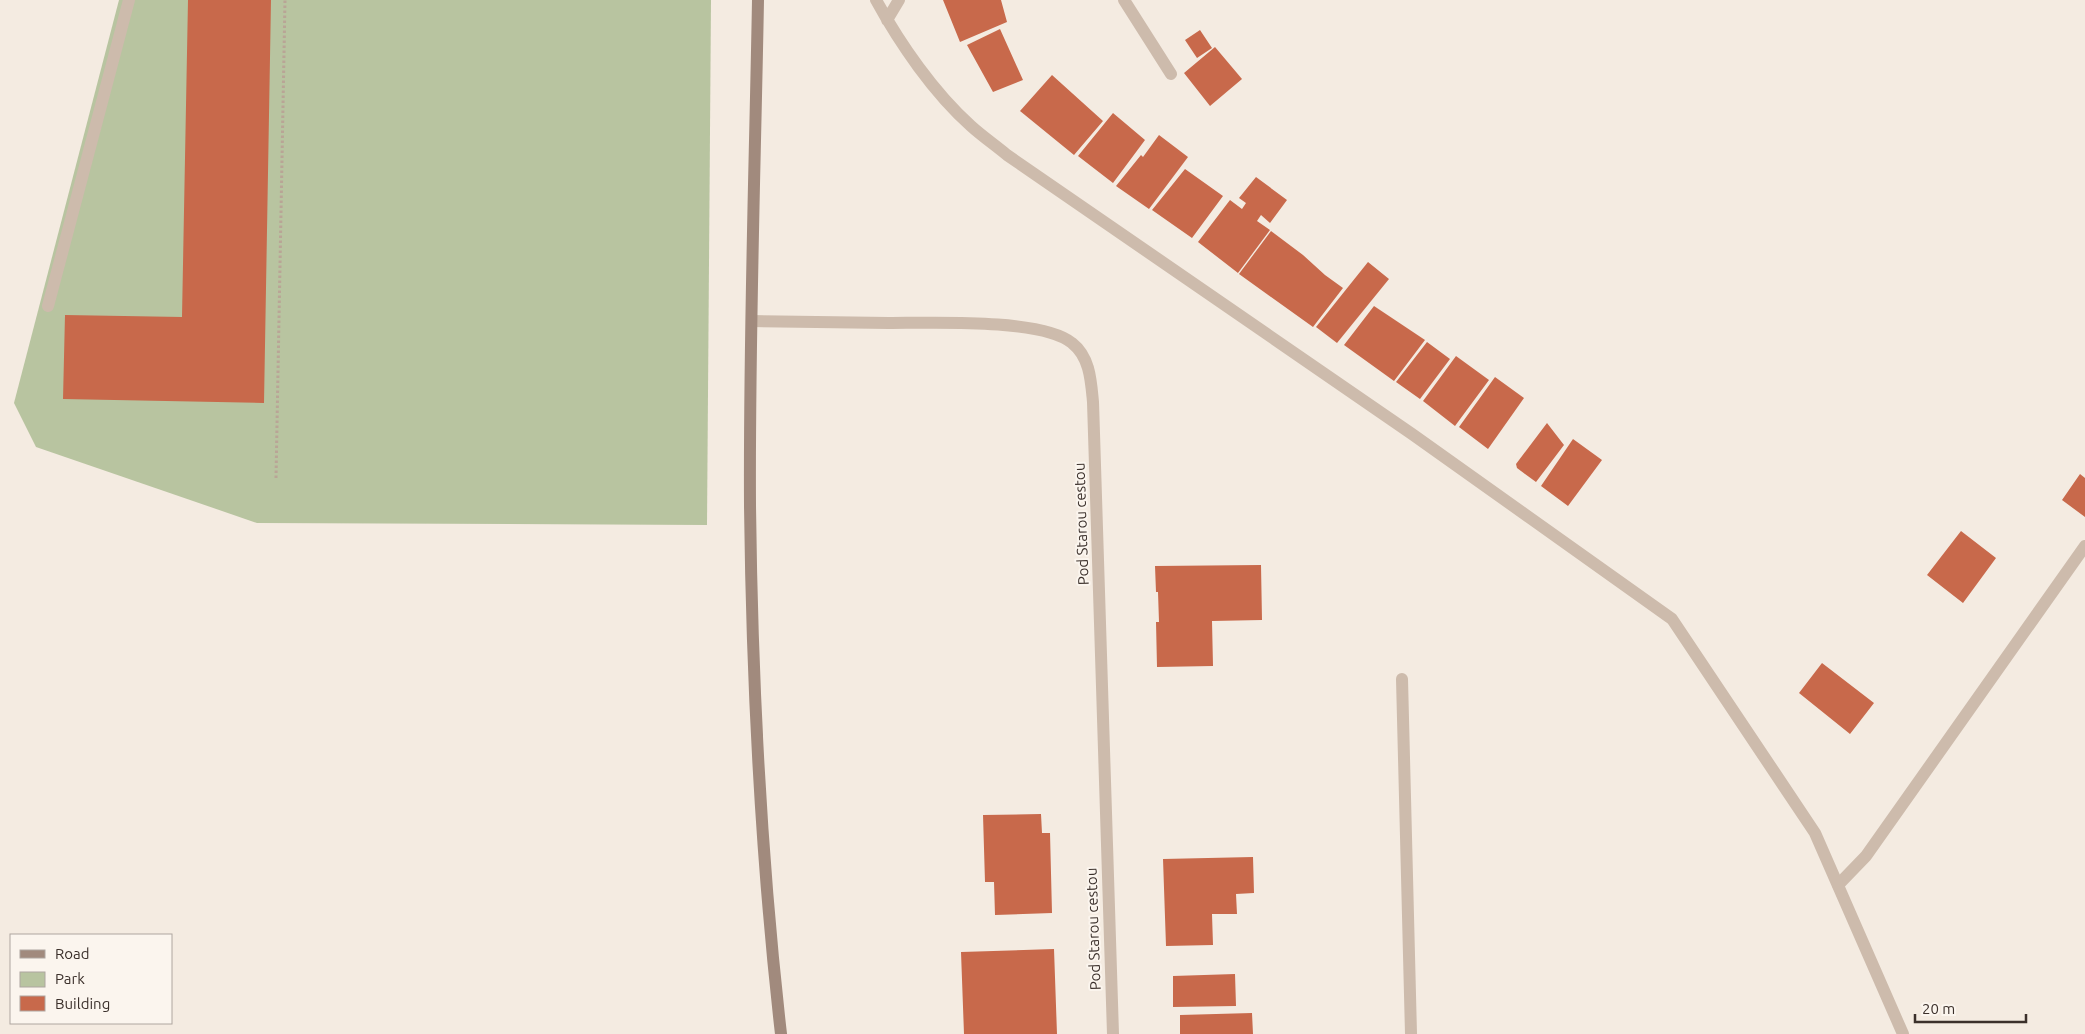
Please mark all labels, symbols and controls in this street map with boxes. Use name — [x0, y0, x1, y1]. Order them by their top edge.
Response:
street label: Pod Starou cestou — [1070, 462, 1092, 586]
street label: Pod Starou cestou — [1082, 867, 1104, 991]
legend — [10, 934, 172, 1024]
text: Road — [55, 945, 90, 962]
text: Park — [55, 970, 85, 987]
scale bar — [1915, 992, 2026, 1024]
text: Building — [55, 995, 110, 1012]
text: 20 m — [1922, 1000, 1955, 1017]

